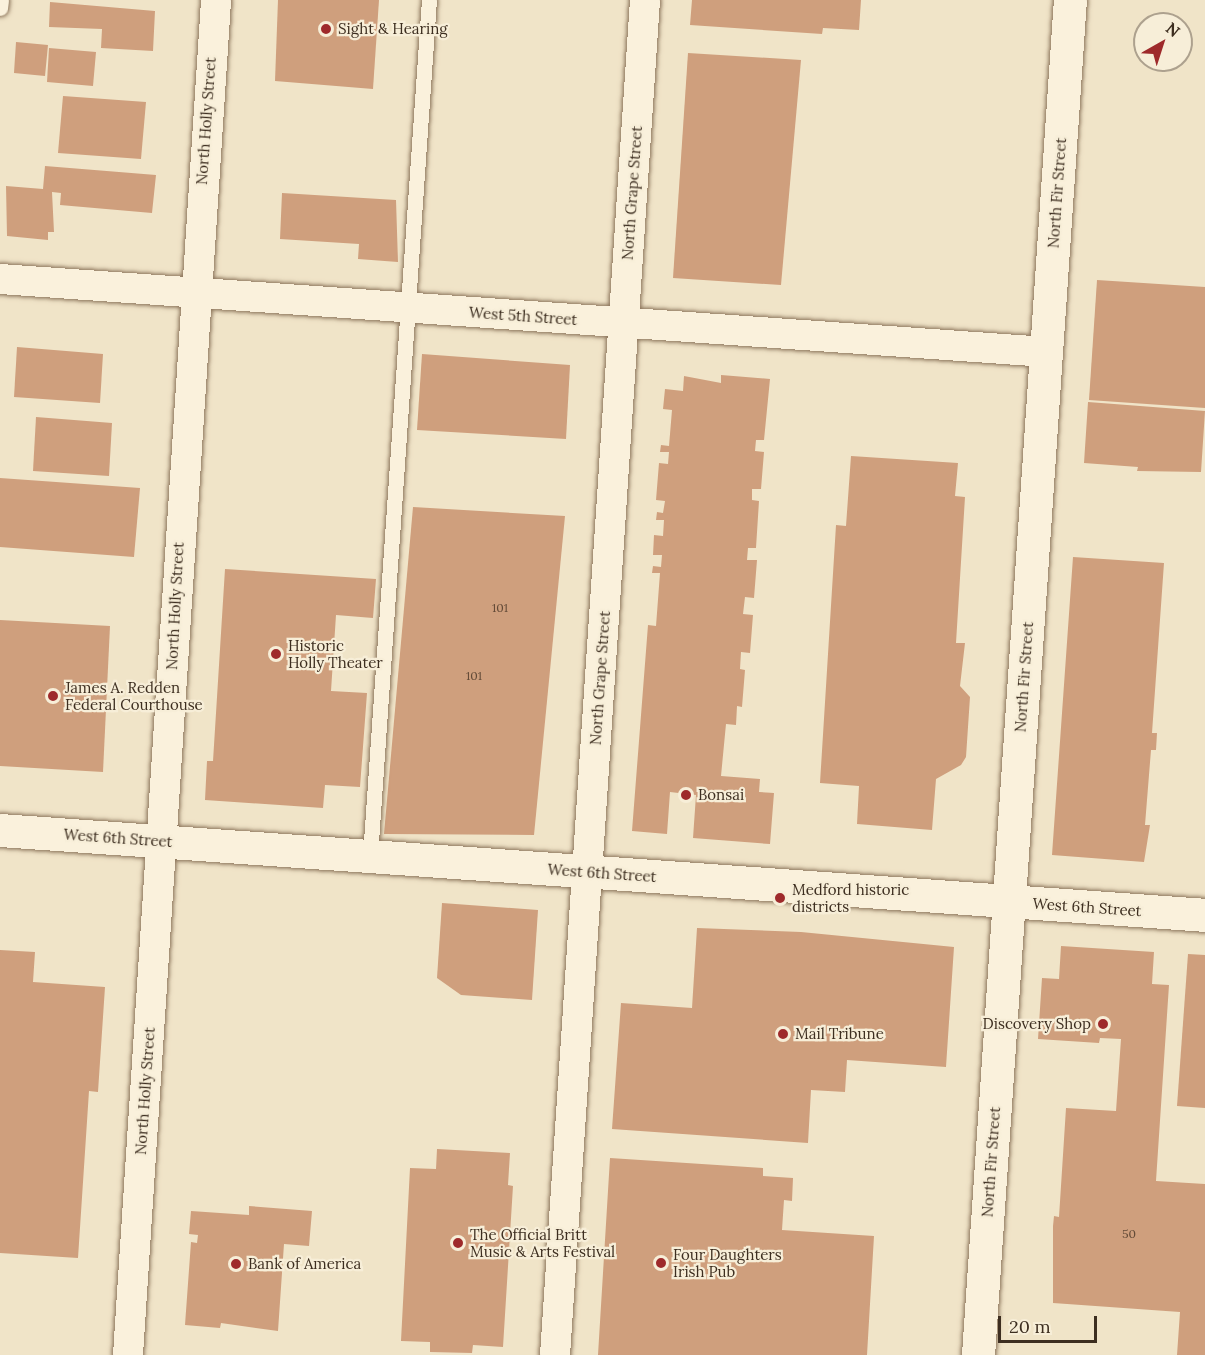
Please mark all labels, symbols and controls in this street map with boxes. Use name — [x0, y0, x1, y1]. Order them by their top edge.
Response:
north arrow — [1133, 12, 1193, 72]
text: N — [1162, 18, 1184, 41]
place label: Sight & Hearing — [338, 20, 448, 38]
marker: Sight & Hearing — [319, 22, 333, 36]
street label: North Holly Street — [193, 57, 219, 185]
street label: North Grape Street — [618, 125, 646, 261]
street label: North Fir Street — [1044, 137, 1070, 249]
street label: West 5th Street — [468, 303, 578, 329]
street label: North Holly Street — [163, 542, 187, 670]
house number: 101 — [492, 601, 508, 615]
street label: North Grape Street — [586, 610, 614, 746]
street label: North Fir Street — [1011, 621, 1037, 733]
place label: Historic Holly Theater — [288, 636, 383, 671]
marker: Historic Holly Theater — [269, 647, 283, 661]
house number: 101 — [466, 669, 482, 683]
place label: James A. Redden Federal Courthouse — [65, 678, 203, 713]
marker: James A. Redden Federal Courthouse — [46, 689, 60, 703]
place label: Bonsai — [698, 786, 744, 804]
marker: Bonsai — [679, 788, 693, 802]
street label: West 6th Street — [63, 825, 173, 851]
street label: West 6th Street — [547, 860, 657, 886]
place label: Medford historic districts — [792, 880, 909, 915]
marker: Medford historic districts — [773, 891, 787, 905]
street label: West 6th Street — [1032, 894, 1142, 920]
place label: Discovery Shop — [983, 1015, 1091, 1033]
marker: Discovery Shop — [1096, 1017, 1110, 1031]
place label: Mail Tribune — [795, 1025, 884, 1043]
street label: North Holly Street — [132, 1027, 158, 1155]
marker: Mail Tribune — [776, 1027, 790, 1041]
street label: North Fir Street — [978, 1106, 1004, 1218]
place label: The Official Britt Music & Arts Festival — [470, 1225, 615, 1260]
house number: 50 — [1122, 1227, 1136, 1241]
marker: The Official Britt Music & Arts Festival — [451, 1236, 465, 1250]
place label: Four Daughters Irish Pub — [673, 1245, 782, 1280]
place label: Bank of America — [248, 1255, 361, 1273]
marker: Four Daughters Irish Pub — [654, 1256, 668, 1270]
marker: Bank of America — [229, 1257, 243, 1271]
scale bar — [1001, 1304, 1100, 1342]
text: 20 m — [1009, 1315, 1051, 1338]

